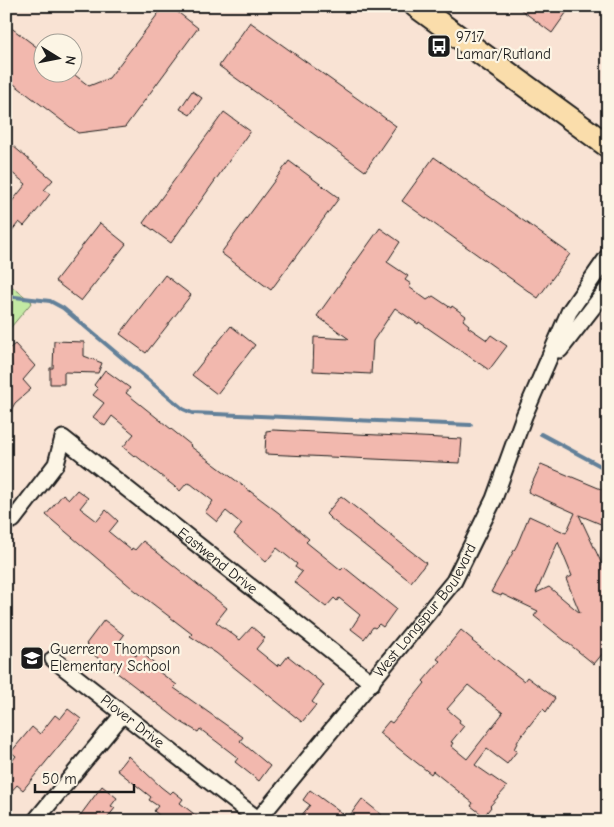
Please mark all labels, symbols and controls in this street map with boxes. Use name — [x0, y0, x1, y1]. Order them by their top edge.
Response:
place label: 9717 Lamar/Rutland — [456, 28, 551, 63]
north arrow — [32, 32, 82, 82]
bus stop icon: 9717 Lamar/Rutland — [426, 33, 452, 59]
text: N — [61, 54, 79, 66]
street label: Eastwend Drive — [174, 523, 262, 598]
street label: West Longspur Boulevard — [370, 541, 480, 681]
place label: Guerrero Thompson Elementary School — [50, 640, 180, 675]
school or university icon: Guerrero Thompson Elementary School — [19, 645, 45, 671]
street label: Plover Drive — [97, 691, 169, 752]
scale bar — [35, 762, 134, 794]
text: 50 m — [42, 770, 77, 788]

